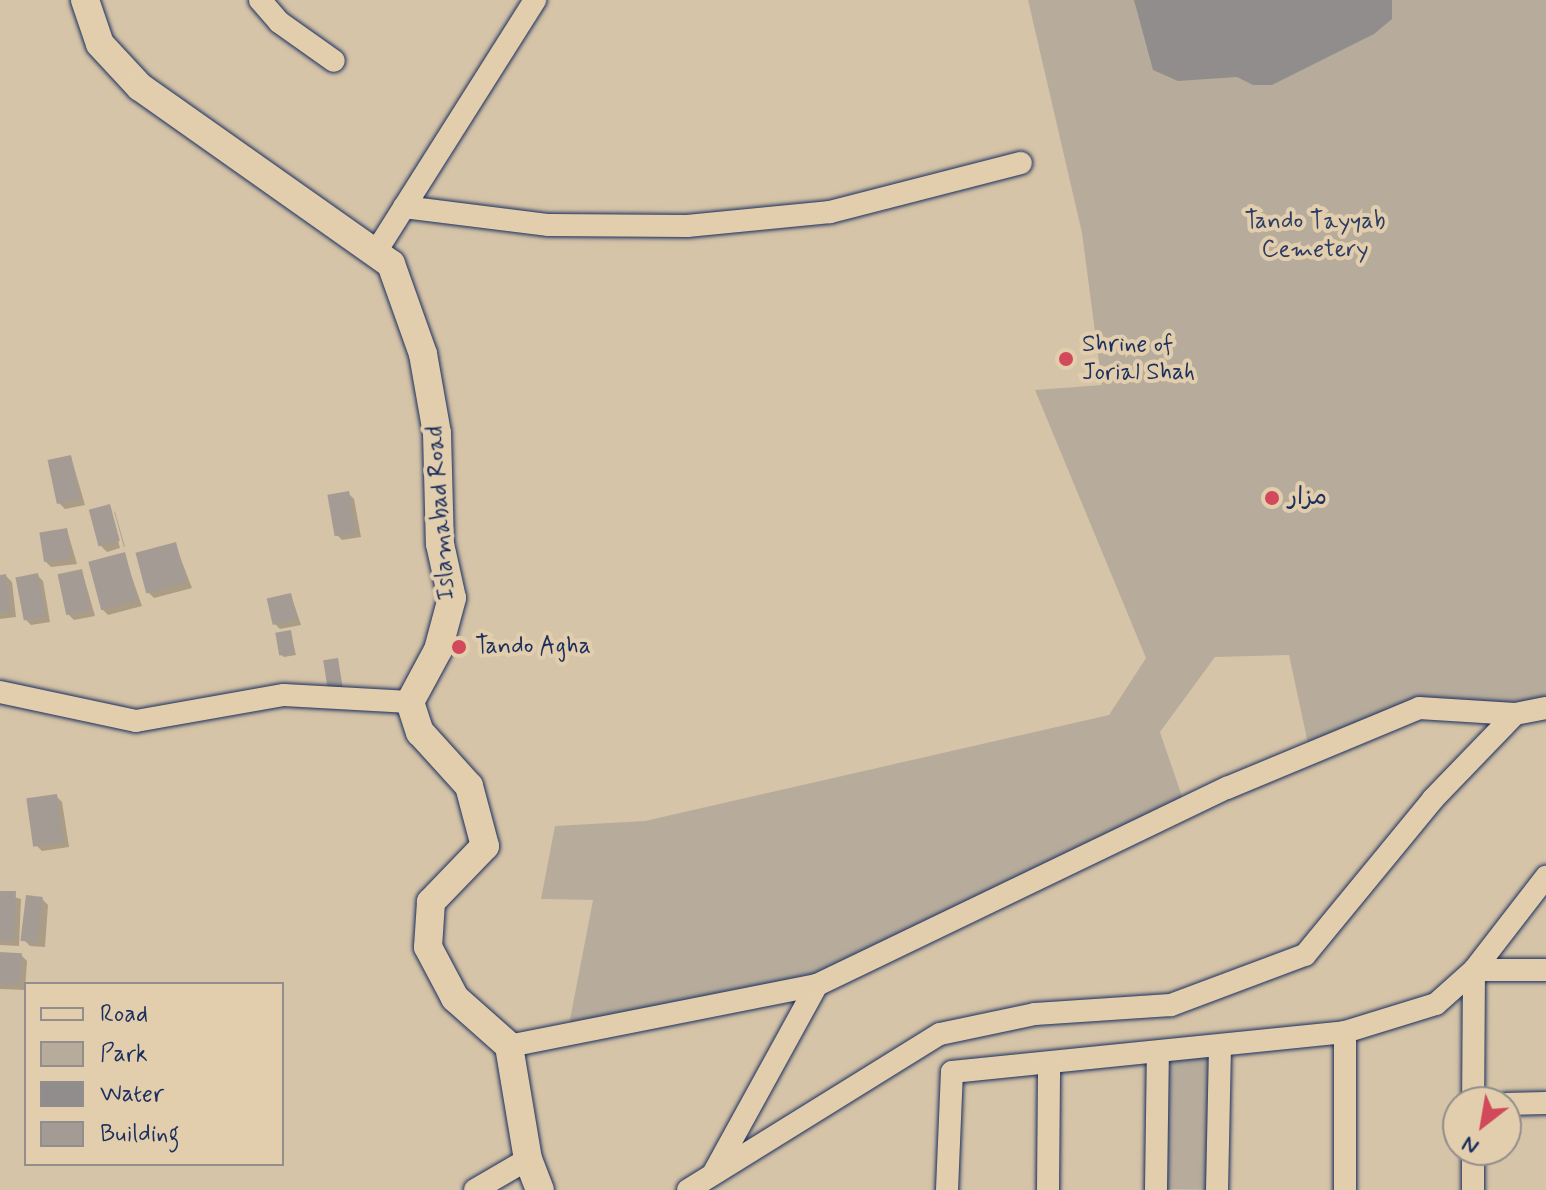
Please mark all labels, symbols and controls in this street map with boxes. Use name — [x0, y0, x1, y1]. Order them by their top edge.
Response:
park label: Tando Tayyab Cemetery — [1248, 208, 1382, 264]
place label: Shrine of Jorial Shah — [1082, 331, 1195, 387]
marker: Shrine of Jorial Shah — [1057, 350, 1075, 368]
street label: Islamabad Road — [421, 427, 461, 599]
place label: مزار — [1288, 484, 1327, 512]
marker: مزار — [1263, 489, 1281, 507]
place label: Tando Agha — [475, 633, 590, 661]
marker: Tando Agha — [450, 638, 468, 656]
legend — [24, 982, 284, 1166]
text: Road — [100, 999, 148, 1030]
text: Park — [100, 1039, 148, 1070]
text: Water — [100, 1079, 164, 1110]
north arrow — [1442, 1086, 1522, 1166]
text: Building — [100, 1119, 180, 1150]
text: N — [1457, 1129, 1484, 1161]

